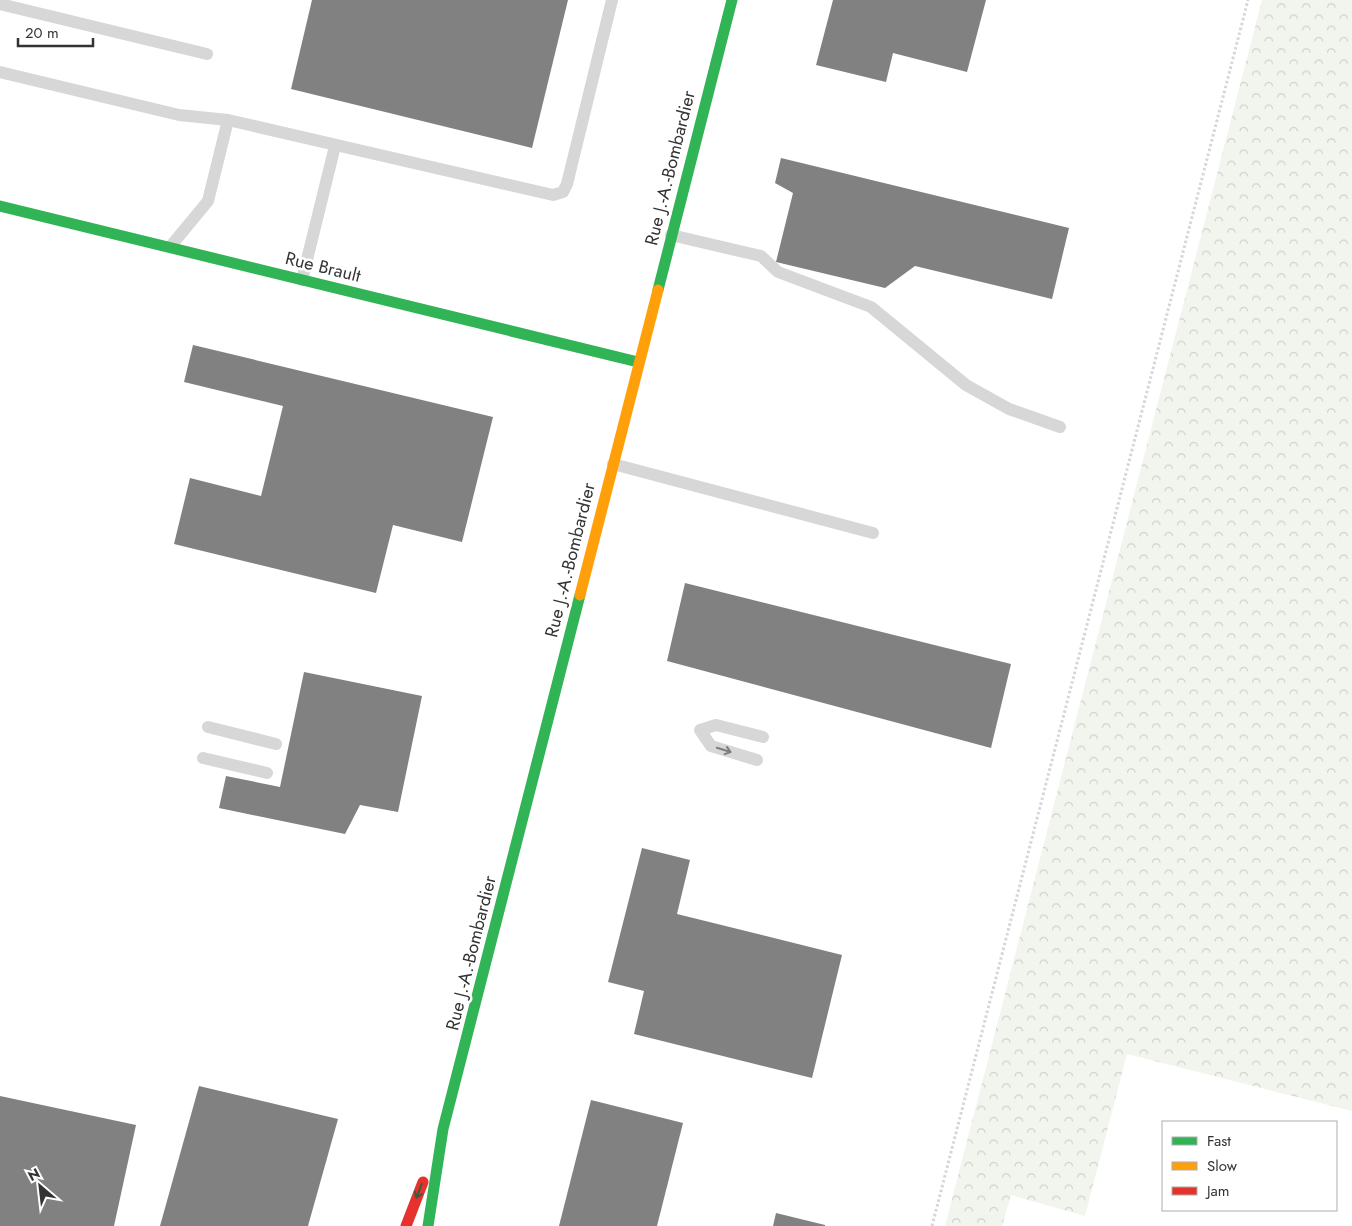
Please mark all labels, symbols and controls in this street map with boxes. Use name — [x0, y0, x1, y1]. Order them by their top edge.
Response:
scale bar — [18, 15, 92, 47]
text: 20 m — [25, 22, 59, 44]
street label: Rue J.-A.-Bombardier — [638, 87, 702, 248]
street label: Rue Brault — [282, 245, 364, 289]
street label: Rue J.-A.-Bombardier — [538, 479, 602, 640]
one-way arrow — [716, 746, 732, 756]
street label: Rue J.-A.-Bombardier — [439, 872, 503, 1033]
legend — [1162, 1121, 1337, 1211]
text: Fast — [1207, 1130, 1231, 1152]
text: Slow — [1207, 1155, 1238, 1177]
north arrow — [15, 1161, 65, 1211]
text: N — [24, 1163, 44, 1186]
text: Jam — [1205, 1180, 1230, 1202]
one-way arrow — [414, 1184, 423, 1199]

